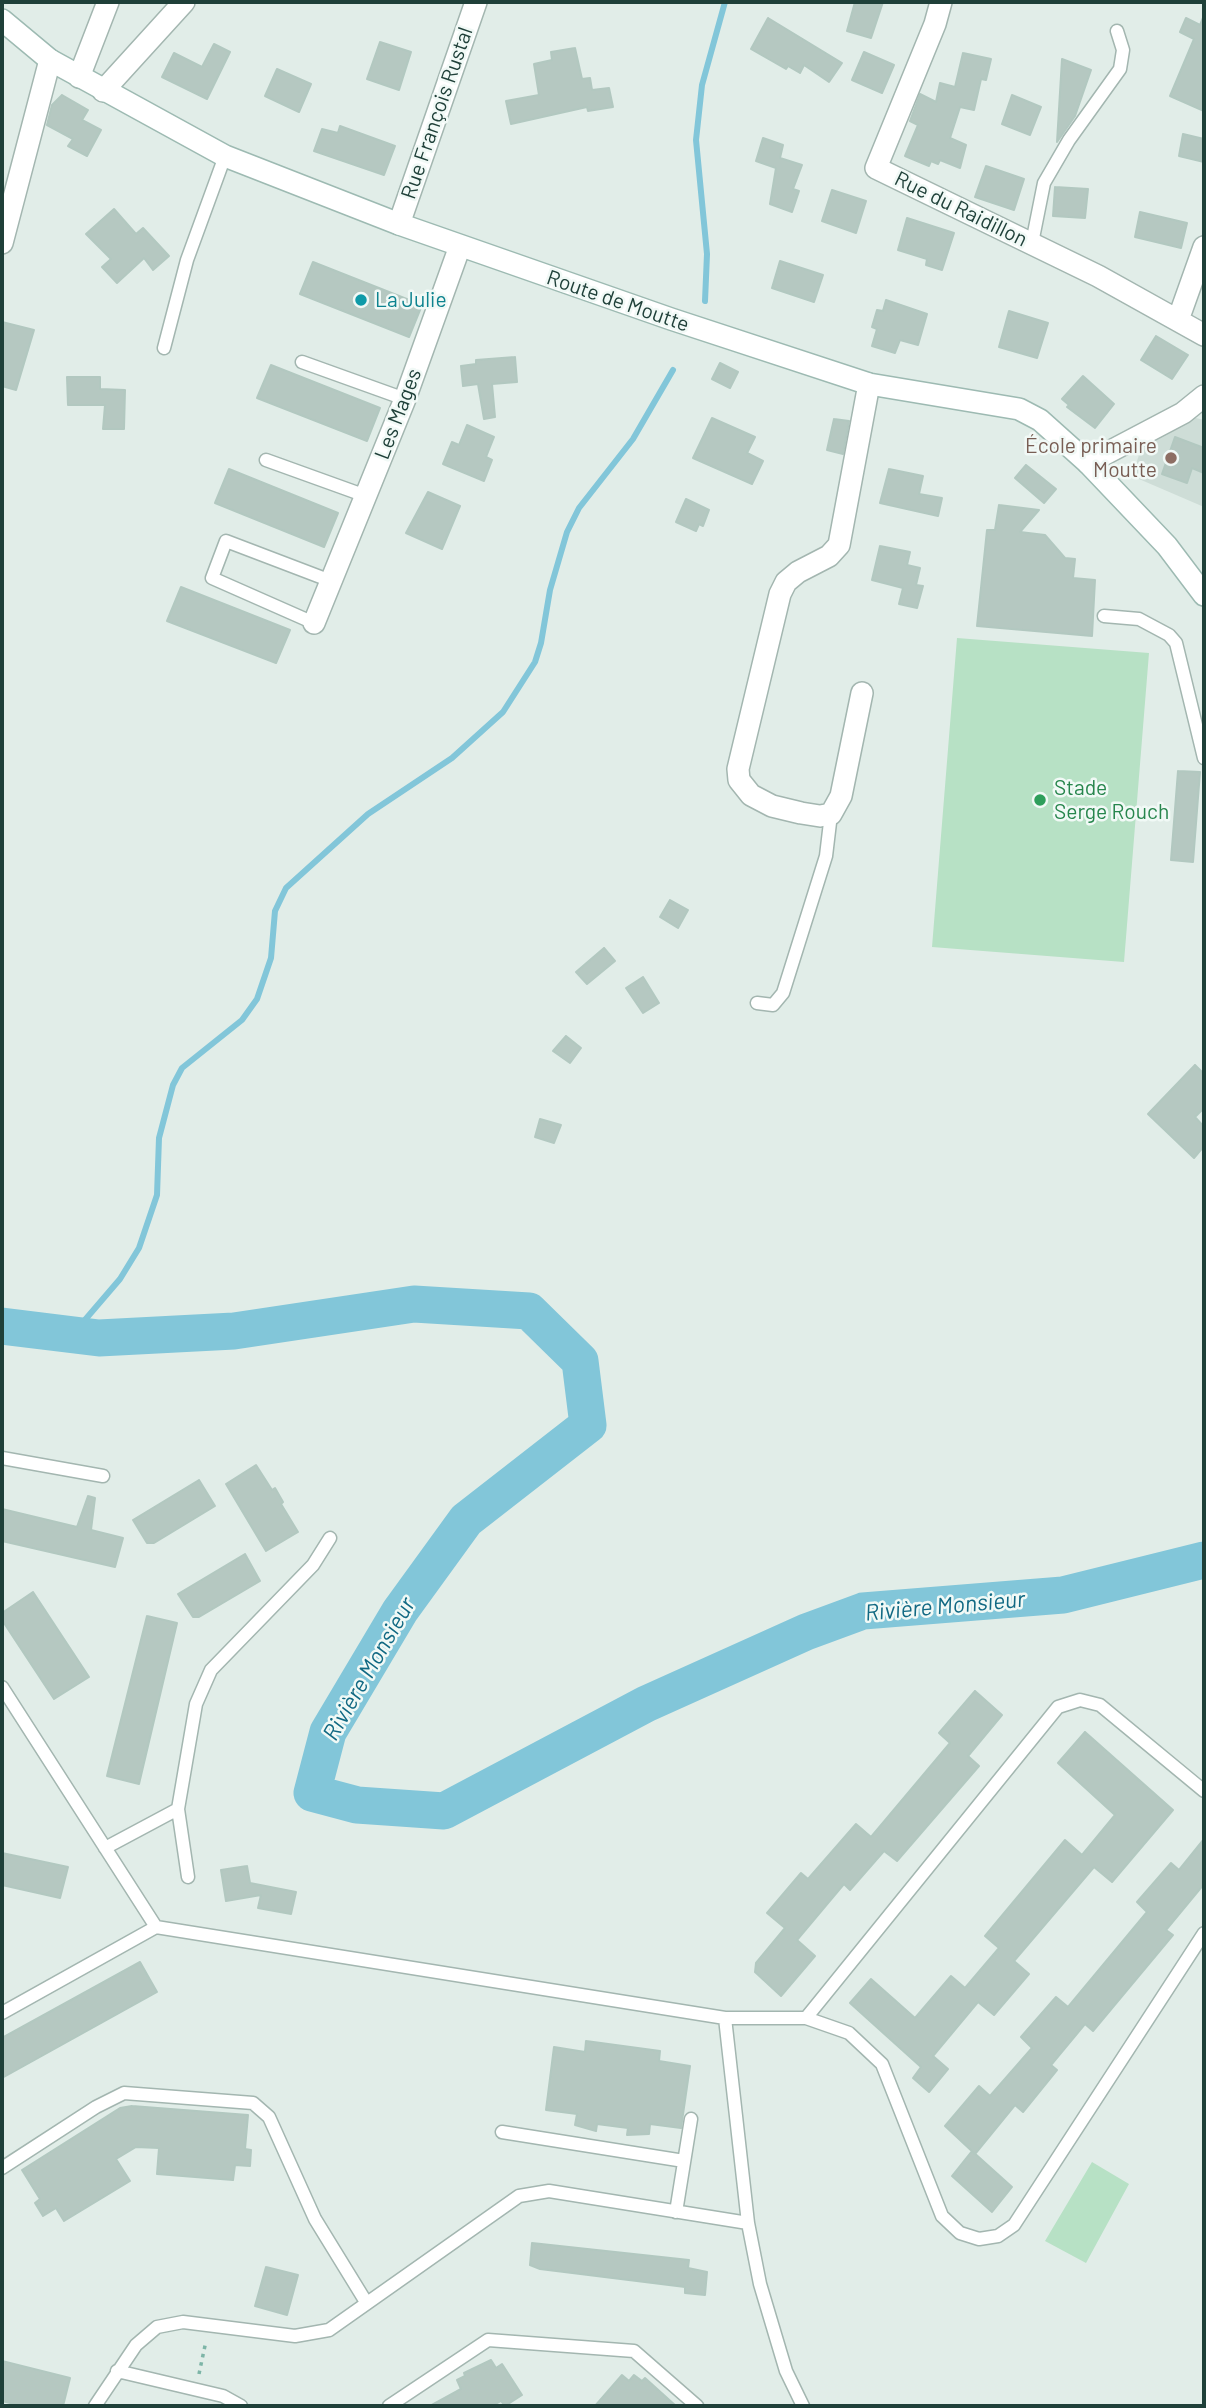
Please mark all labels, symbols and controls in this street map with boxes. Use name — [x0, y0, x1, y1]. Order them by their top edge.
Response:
street label: Rue François Rustal — [396, 24, 478, 202]
street label: Rue du Raidillon — [890, 166, 1032, 252]
street label: Route de Moutte — [543, 265, 693, 337]
place label: La Julie — [375, 287, 447, 313]
marker: La Julie — [353, 292, 369, 308]
street label: Les Mages — [369, 365, 427, 463]
place label: École primaire Moutte — [1025, 433, 1157, 483]
marker: École primaire Moutte — [1163, 450, 1179, 466]
place label: Stade Serge Rouch — [1054, 775, 1169, 825]
marker: Stade Serge Rouch — [1032, 792, 1048, 808]
water label: Rivière Monsieur — [864, 1585, 1026, 1627]
water label: Rivière Monsieur — [317, 1593, 421, 1745]

